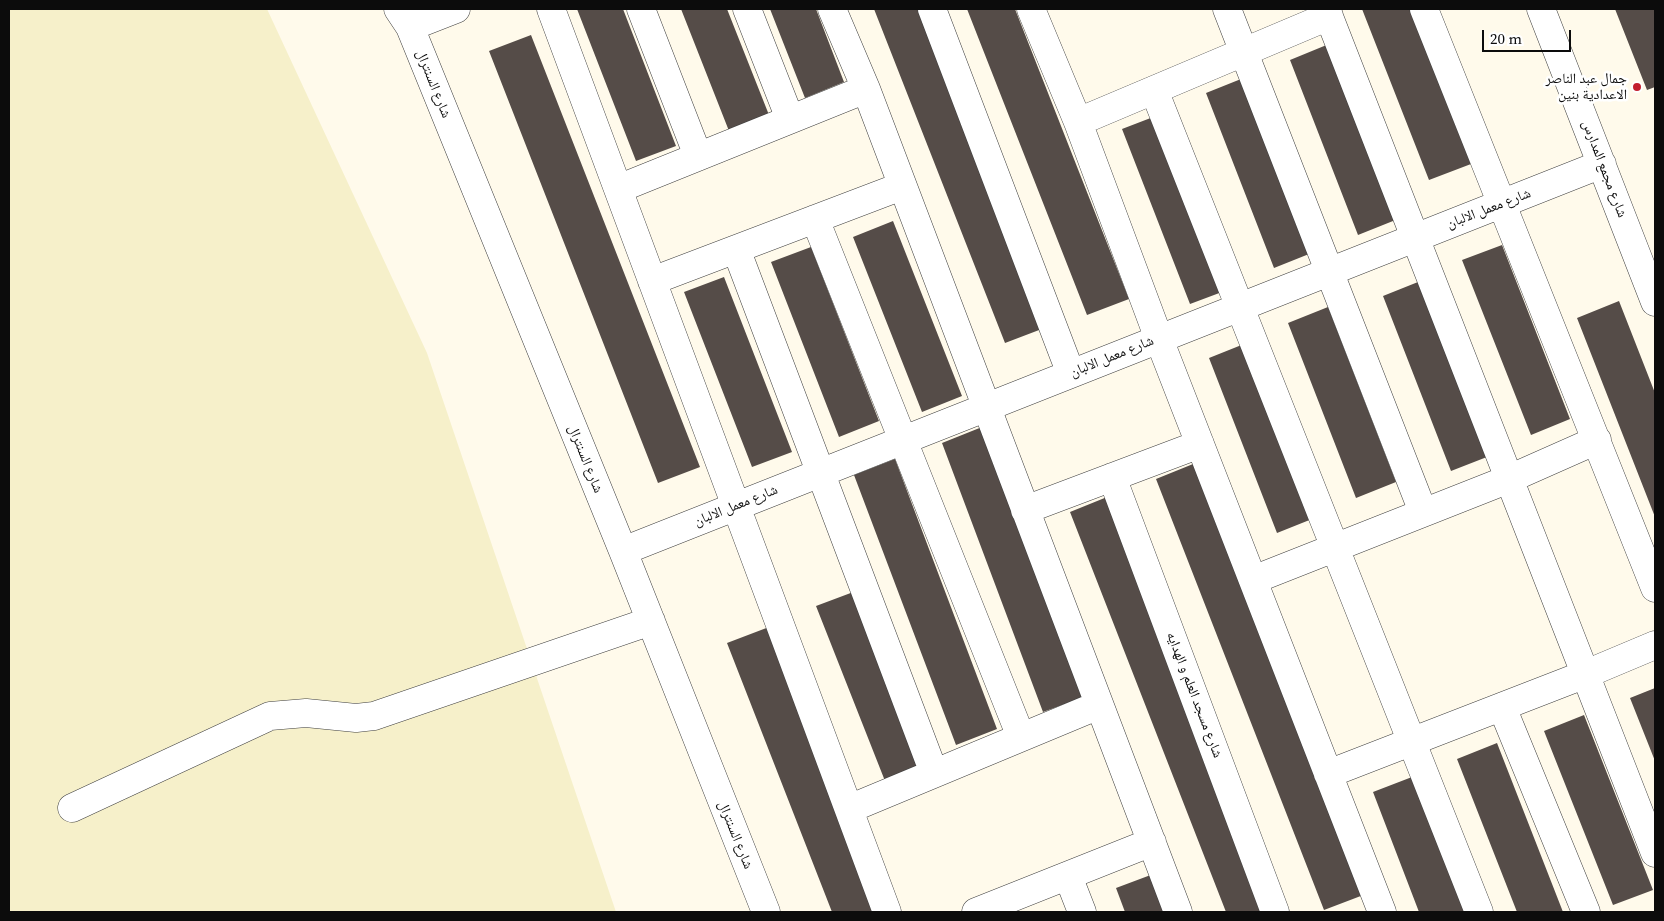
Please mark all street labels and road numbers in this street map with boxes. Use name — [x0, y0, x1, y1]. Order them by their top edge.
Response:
street label: شارع السنترال — [412, 48, 454, 120]
street label: شارع مجمع المدارس — [1578, 118, 1630, 220]
street label: شارع معمل الالبان — [1445, 185, 1533, 233]
street label: شارع معمل الالبان — [1068, 333, 1156, 381]
street label: شارع السنترال — [564, 423, 606, 495]
street label: شارع معمل الالبان — [692, 482, 780, 530]
street label: شارع مسجد العلم و الهدايه — [1162, 630, 1226, 760]
street label: شارع السنترال — [714, 799, 756, 871]

